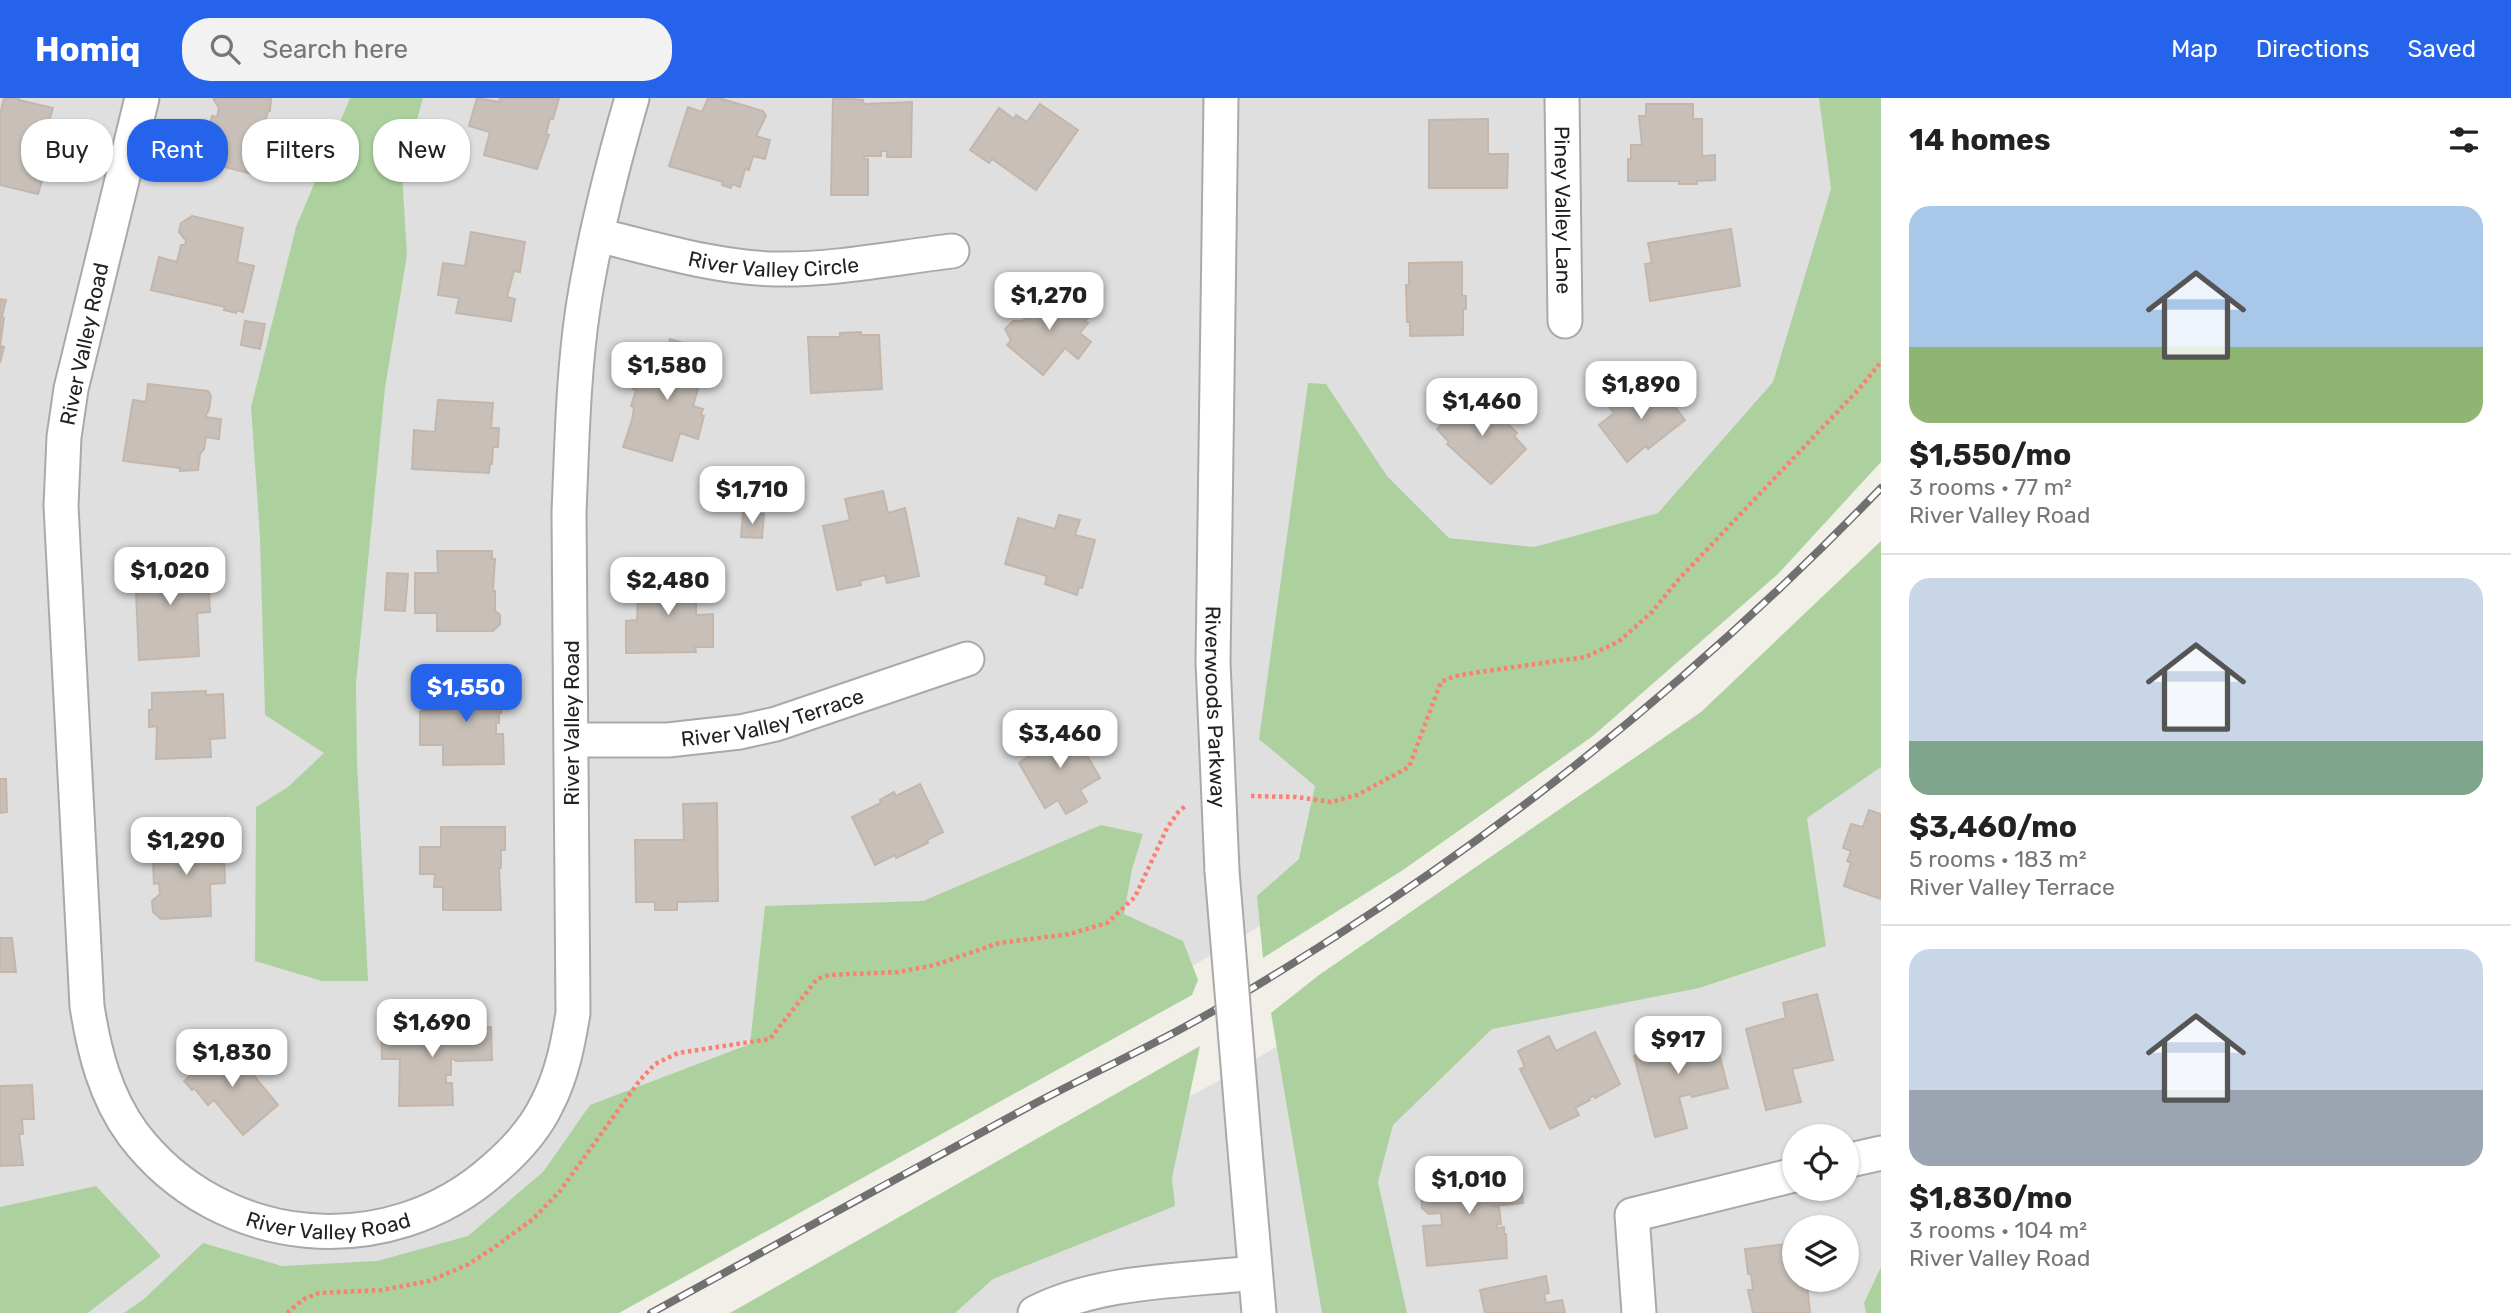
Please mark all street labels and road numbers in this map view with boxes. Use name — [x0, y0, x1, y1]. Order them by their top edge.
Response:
street label: Piney Valley Lane — [1550, 126, 1577, 294]
street label: River Valley Circle — [686, 245, 860, 282]
street label: River Valley Road — [55, 260, 113, 428]
street label: Riverwoods Parkway — [1200, 606, 1232, 809]
street label: River Valley Road — [559, 640, 584, 806]
street label: River Valley Terrace — [680, 683, 867, 751]
street label: River Valley Road — [243, 1205, 413, 1244]

